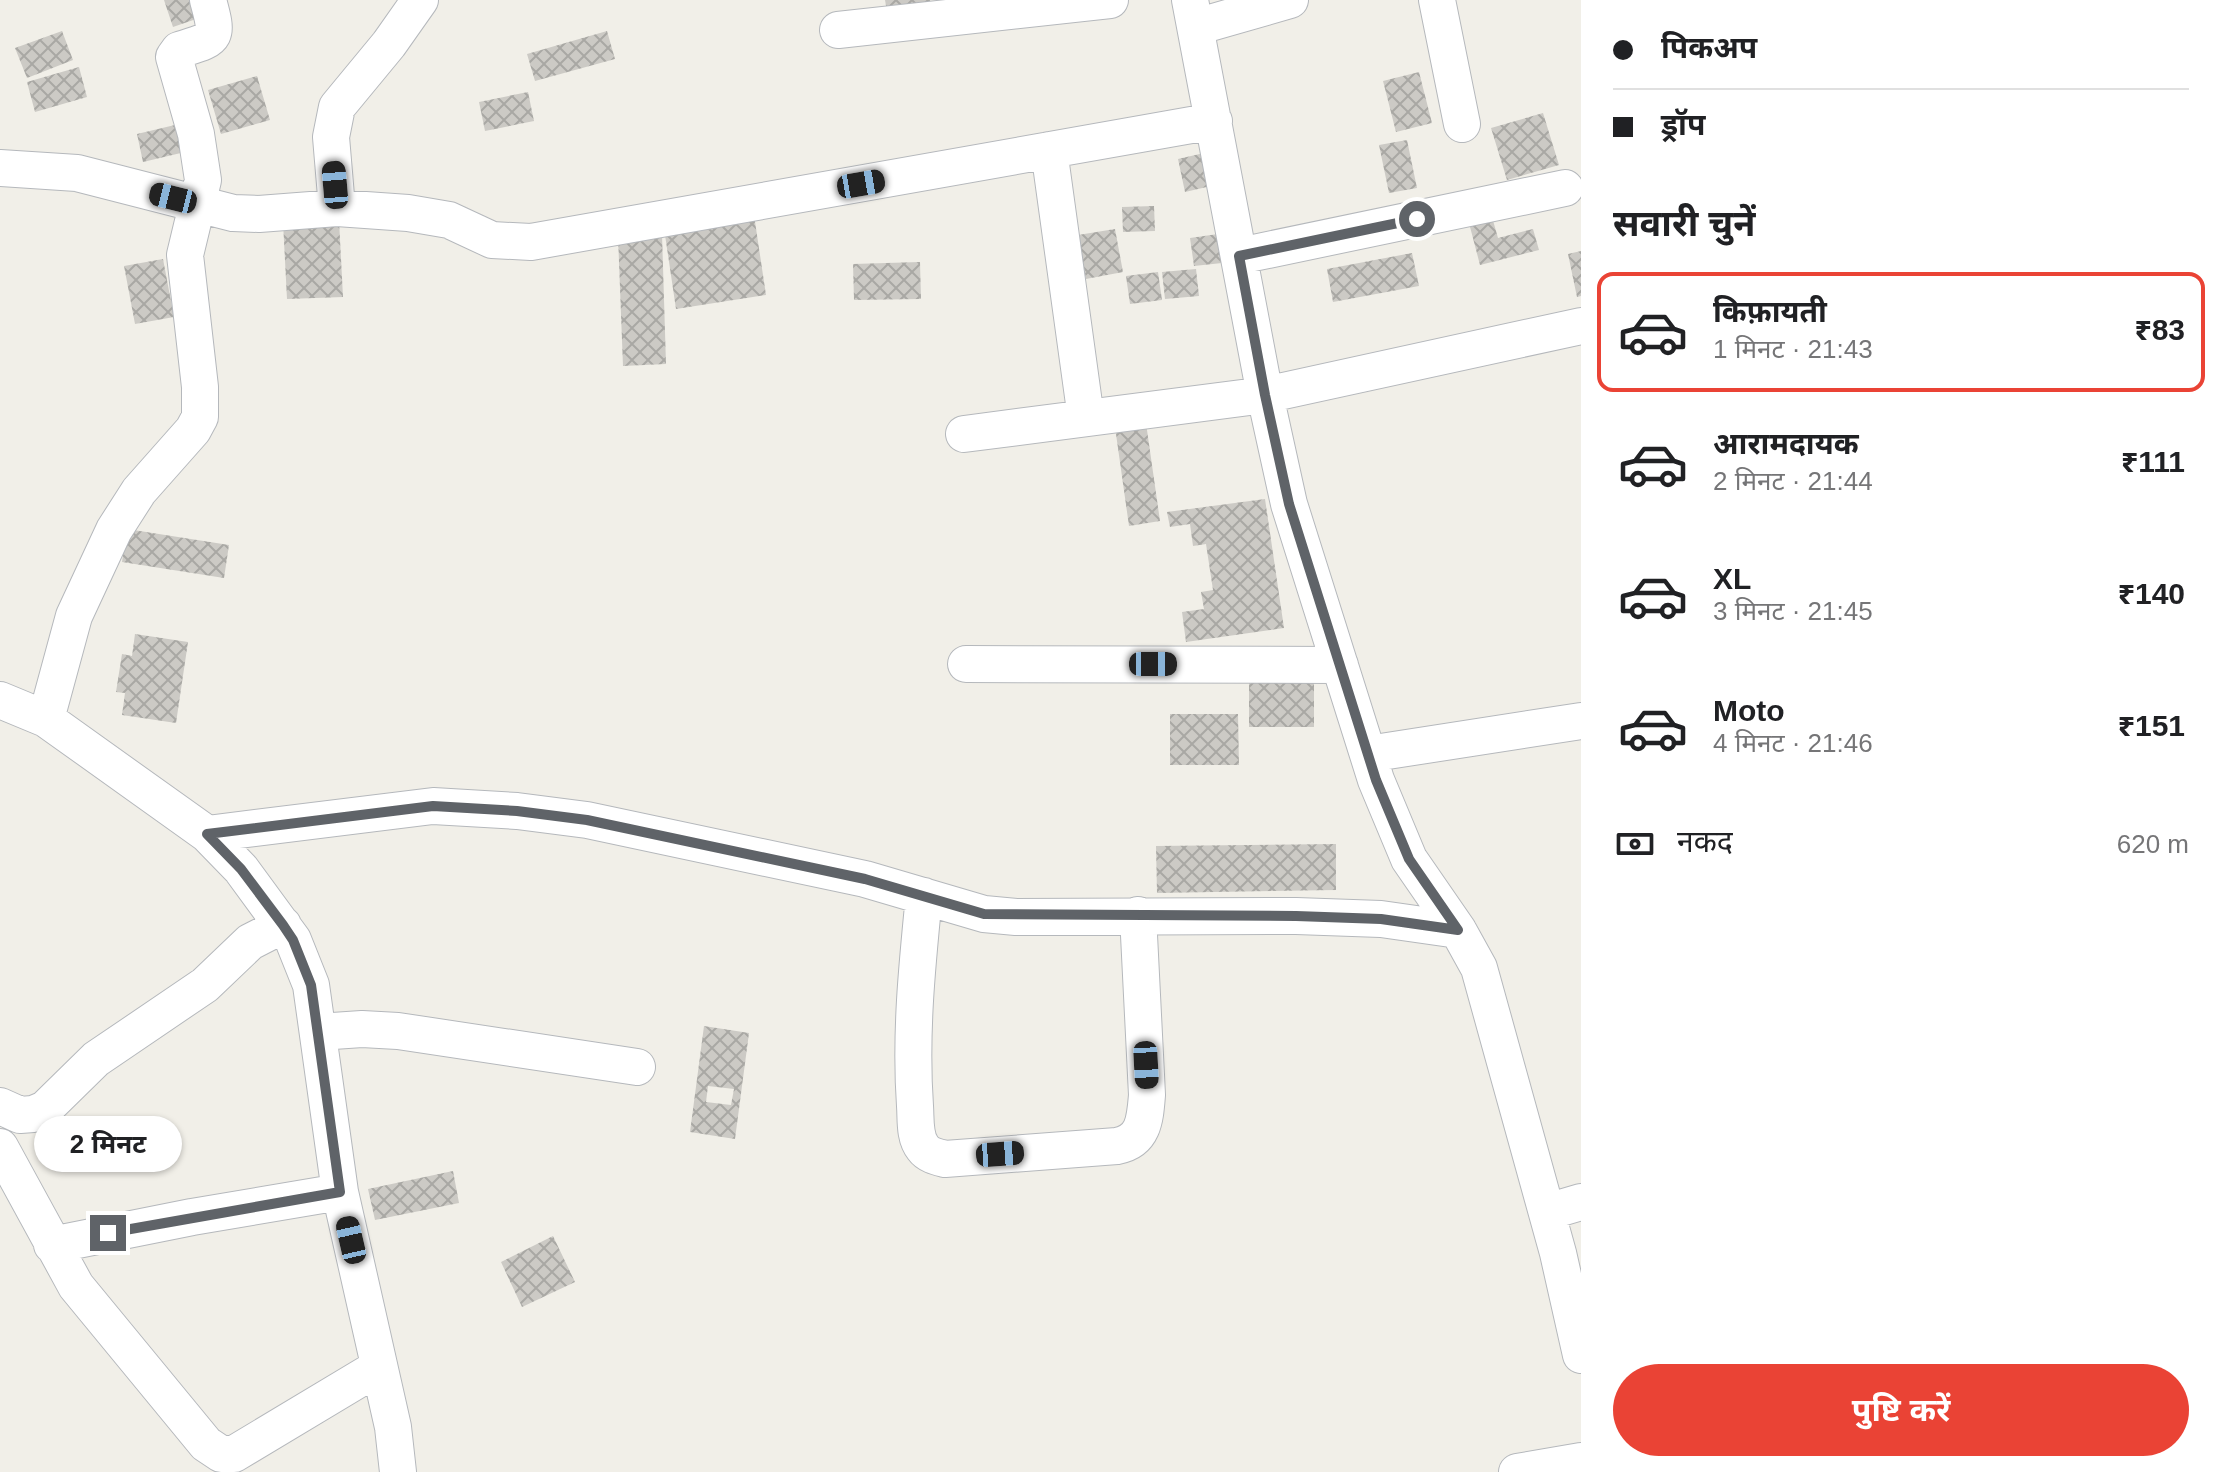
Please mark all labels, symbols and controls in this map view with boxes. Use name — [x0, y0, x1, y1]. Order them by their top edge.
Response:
text: पिकअप — [1661, 31, 1757, 64]
text: ड्रॉप — [1661, 108, 1705, 141]
car — [321, 160, 349, 210]
car — [835, 168, 887, 200]
car — [147, 181, 199, 215]
route start — [1399, 201, 1435, 237]
text: सवारी चुनें — [1613, 203, 1755, 244]
text: किफ़ायती — [1713, 295, 1827, 328]
icon: car — [1617, 296, 1689, 368]
text: ₹83 — [2134, 313, 2185, 346]
text: 1 मिनट · 21:43 — [1713, 334, 1873, 364]
text: आरामदायक — [1713, 427, 1859, 460]
icon: car — [1617, 428, 1689, 500]
text: ₹111 — [2121, 445, 2185, 478]
text: 2 मिनट · 21:44 — [1713, 466, 1873, 496]
icon: car — [1617, 560, 1689, 632]
text: XL — [1713, 562, 1751, 595]
text: ₹140 — [2118, 577, 2185, 610]
text: 3 मिनट · 21:45 — [1713, 596, 1873, 626]
car — [1129, 652, 1177, 676]
icon: car — [1617, 692, 1689, 764]
text: Moto — [1713, 694, 1785, 727]
text: ₹151 — [2118, 709, 2185, 742]
text: 4 मिनट · 21:46 — [1713, 728, 1873, 758]
icon: cash — [1613, 822, 1657, 866]
text: नकद — [1677, 825, 1733, 858]
text: 620 m — [2117, 829, 2189, 859]
car — [1133, 1040, 1159, 1090]
callout: 2 मिनट — [34, 1117, 182, 1173]
text: 2 मिनट — [70, 1129, 146, 1159]
car — [975, 1140, 1025, 1168]
car — [334, 1214, 368, 1266]
route end — [90, 1215, 126, 1251]
button: पुष्टि करें — [1613, 1364, 2189, 1456]

